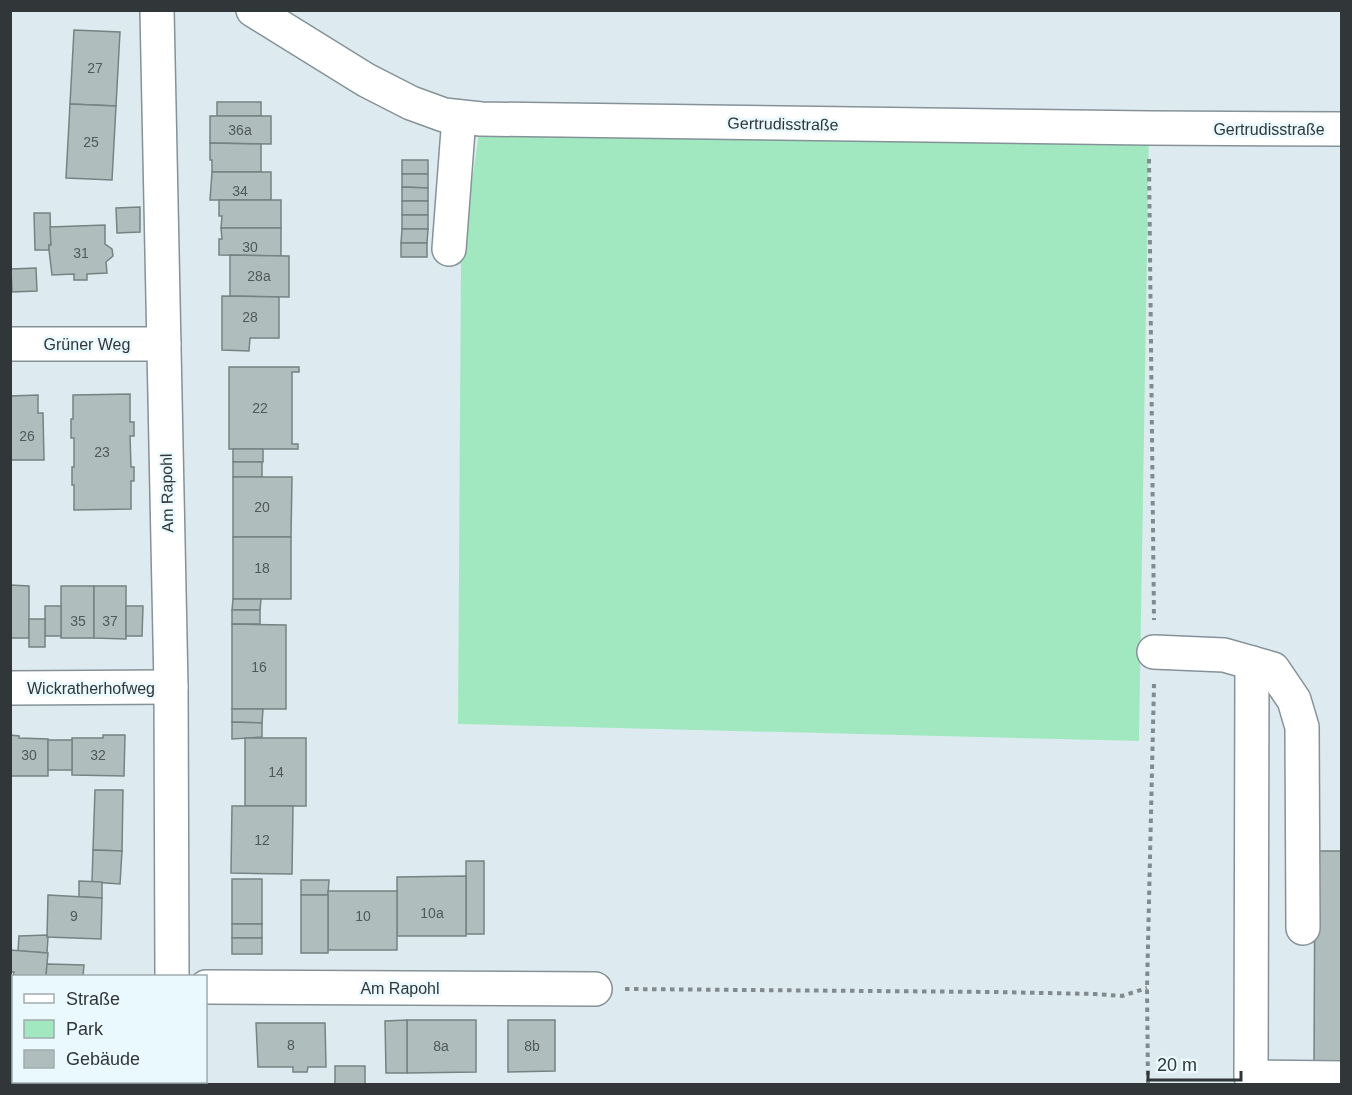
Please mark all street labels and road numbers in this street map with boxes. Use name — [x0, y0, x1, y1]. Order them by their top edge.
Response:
street label: Gertrudisstraße — [727, 115, 839, 133]
street label: Gertrudisstraße — [1213, 121, 1325, 138]
street label: Grüner Weg — [44, 336, 130, 353]
street label: Am Rapohl — [158, 453, 176, 533]
street label: Wickratherhofweg — [27, 680, 155, 697]
street label: Am Rapohl — [360, 980, 440, 997]

